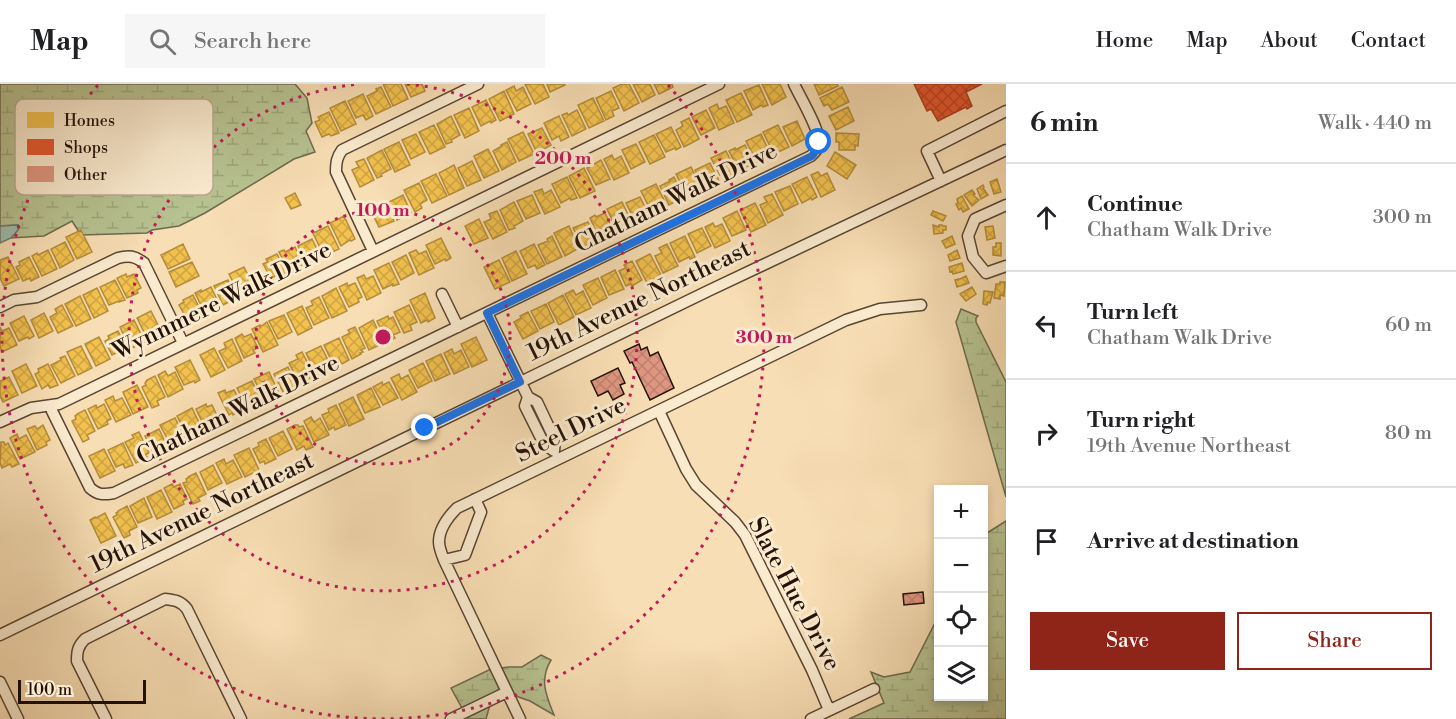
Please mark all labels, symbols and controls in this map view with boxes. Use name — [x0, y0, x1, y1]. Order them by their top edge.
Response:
search box — [125, 14, 545, 68]
text: Map — [30, 24, 89, 59]
icon: search — [146, 25, 179, 58]
text: Search here — [194, 28, 311, 55]
text: Home — [1096, 28, 1153, 54]
text: Map — [1186, 28, 1228, 54]
text: About — [1261, 28, 1318, 54]
text: Contact — [1351, 28, 1426, 54]
legend — [15, 99, 213, 195]
text: 6 min — [1030, 107, 1098, 139]
text: Homes — [64, 111, 115, 131]
text: Walk · 440 m — [1318, 111, 1432, 136]
route start — [805, 128, 831, 154]
street label: Chatham Walk Drive — [570, 136, 782, 260]
text: Shops — [64, 138, 108, 158]
text: 200 m — [535, 147, 592, 170]
text: Other — [64, 165, 107, 185]
text: Continue — [1087, 191, 1183, 218]
text: 100 m — [356, 199, 410, 222]
icon: ahead — [1030, 201, 1063, 234]
text: 300 m — [1373, 205, 1432, 230]
text: Chatham Walk Drive — [1087, 218, 1272, 243]
street label: 19th Avenue Northeast — [522, 234, 756, 368]
street label: Wynnmere Walk Drive — [107, 235, 336, 368]
text: Turn left — [1087, 299, 1178, 326]
icon: left — [1030, 309, 1063, 342]
text: 60 m — [1385, 313, 1432, 338]
text: 300 m — [736, 326, 793, 349]
text: Chatham Walk Drive — [1087, 326, 1272, 351]
centre of rings — [373, 327, 393, 347]
street label: Chatham Walk Drive — [132, 348, 344, 472]
street label: Steel Drive — [511, 390, 631, 470]
text: Turn right — [1087, 407, 1195, 434]
route end — [411, 414, 437, 440]
icon: right — [1030, 417, 1063, 450]
text: 80 m — [1385, 421, 1432, 446]
text: 19th Avenue Northeast — [1087, 434, 1291, 459]
street label: 19th Avenue Northeast — [85, 446, 319, 580]
map controls — [934, 485, 988, 701]
button: + — [934, 485, 988, 539]
street label: Slate Hue Drive — [741, 512, 847, 676]
icon: arrive — [1030, 525, 1063, 558]
text: Arrive at destination — [1087, 528, 1299, 555]
button: − — [934, 539, 988, 593]
button: locate — [934, 593, 988, 647]
button: Save — [1030, 612, 1225, 670]
button: Share — [1237, 612, 1432, 670]
button: layers — [934, 647, 988, 701]
scale bar — [18, 677, 146, 704]
text: 100 m — [27, 680, 72, 700]

